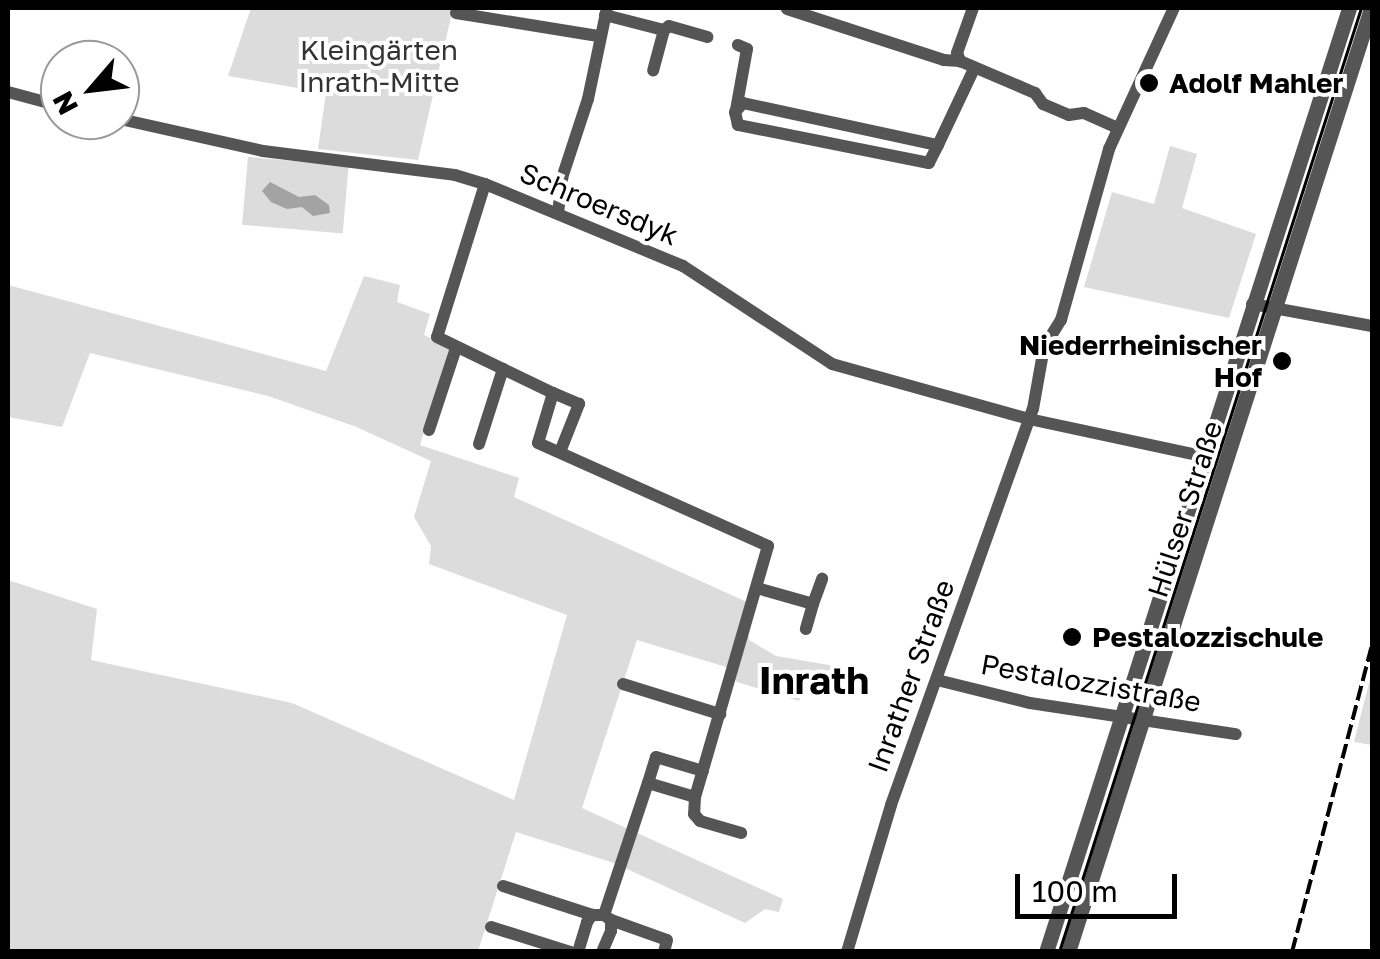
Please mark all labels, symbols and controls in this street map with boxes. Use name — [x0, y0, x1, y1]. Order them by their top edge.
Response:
park label: Kleingärten Inrath-Mitte — [298, 33, 460, 99]
north arrow — [40, 40, 140, 140]
place label: Adolf Mahler — [1169, 66, 1344, 100]
marker: Adolf Mahler — [1138, 72, 1160, 94]
text: N — [45, 86, 84, 121]
street label: Schroersdyk — [515, 156, 683, 252]
place label: Niederrheinischer Hof — [1019, 328, 1262, 394]
marker: Niederrheinischer Hof — [1271, 350, 1293, 372]
street label: Hülser Straße — [1141, 416, 1229, 602]
street label: Inrather Straße — [861, 575, 961, 777]
place label: Pestalozzischule — [1092, 620, 1324, 654]
marker: Pestalozzischule — [1061, 626, 1083, 648]
street label: Pestalozzistraße — [978, 647, 1204, 719]
district label: Inrath — [759, 657, 869, 703]
scale bar — [1020, 854, 1182, 916]
text: 100 m — [1032, 873, 1118, 909]

